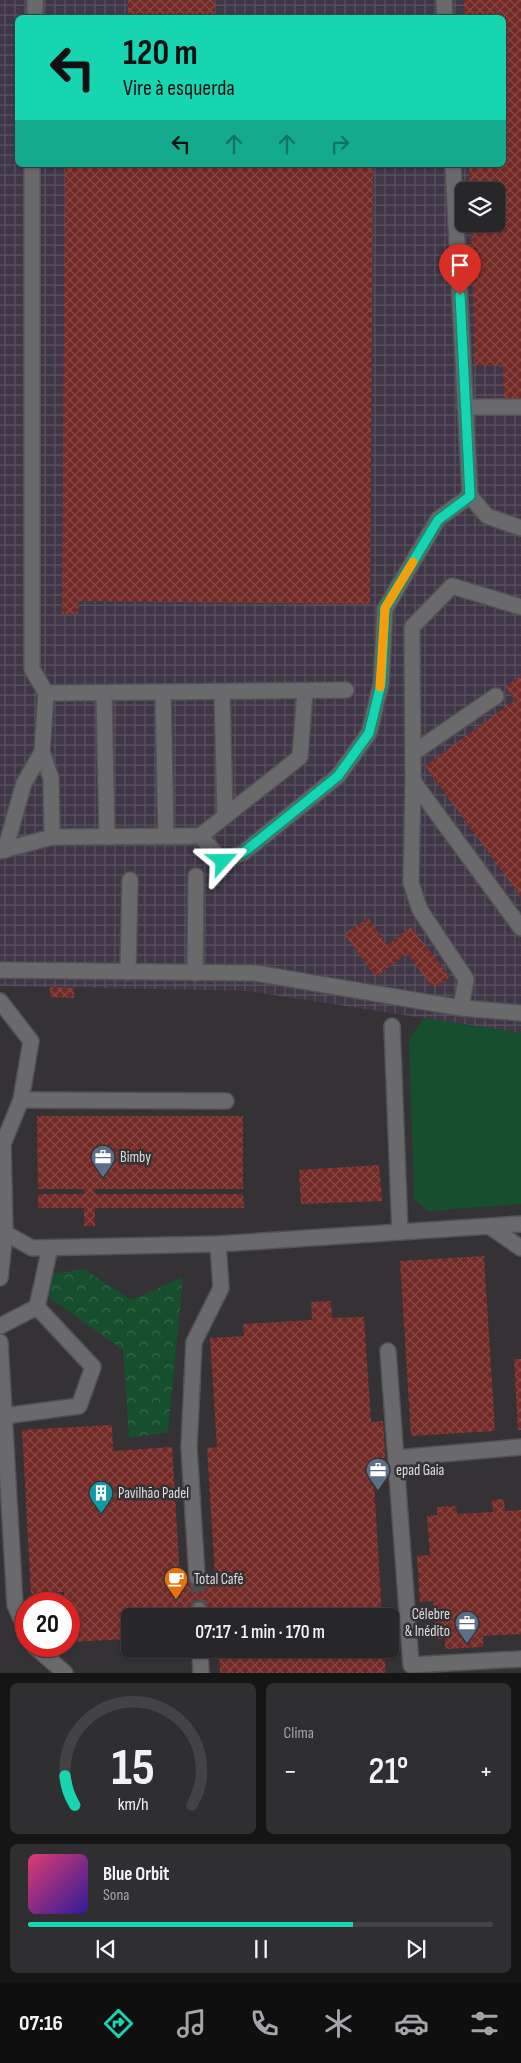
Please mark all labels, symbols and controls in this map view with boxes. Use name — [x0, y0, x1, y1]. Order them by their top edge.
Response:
text: 120 m — [123, 32, 198, 75]
icon: left — [40, 35, 105, 100]
text: Vire à esquerda — [123, 75, 235, 102]
icon: left — [167, 130, 195, 158]
icon: ahead — [220, 130, 248, 158]
icon: ahead — [273, 130, 301, 158]
icon: right — [326, 130, 354, 158]
map controls — [455, 182, 505, 232]
button: layers — [455, 182, 505, 232]
pin — [439, 244, 481, 295]
icon: arrive — [446, 251, 474, 279]
position arrow — [196, 834, 248, 886]
office icon: Bimby — [90, 1144, 116, 1178]
place label: Bimby — [120, 1148, 151, 1167]
office icon: epad Gaia — [365, 1457, 391, 1491]
place label: epad Gaia — [396, 1461, 445, 1480]
building icon: Pavilhão Padel — [88, 1480, 114, 1514]
place label: Pavilhão Padel — [118, 1484, 189, 1503]
cafe icon: Total Café — [163, 1566, 189, 1600]
place label: Total Café — [194, 1570, 244, 1589]
speed limit sign: 20 — [15, 1592, 80, 1657]
place label: Célebre & Inédito — [405, 1605, 450, 1641]
office icon: Célebre & Inédito — [454, 1610, 480, 1644]
text: 07:17 · 1 min · 170 m — [195, 1621, 325, 1644]
text: Clima — [284, 1724, 314, 1743]
text: 15 — [111, 1737, 154, 1800]
text: 21° — [368, 1749, 408, 1794]
text: − — [284, 1755, 297, 1788]
text: + — [479, 1755, 493, 1788]
text: km/h — [117, 1794, 148, 1815]
text: Blue Orbit — [103, 1863, 169, 1886]
text: Sona — [103, 1886, 130, 1905]
icon: previous — [92, 1935, 120, 1963]
icon: pause — [247, 1935, 275, 1963]
icon: next — [402, 1935, 430, 1963]
icon: directions — [101, 2006, 136, 2041]
icon: music — [174, 2006, 209, 2041]
icon: phone — [247, 2006, 282, 2041]
icon: climate — [321, 2006, 356, 2041]
icon: car — [394, 2006, 429, 2041]
icon: filters — [467, 2006, 502, 2041]
text: 07:16 — [19, 2010, 63, 2037]

